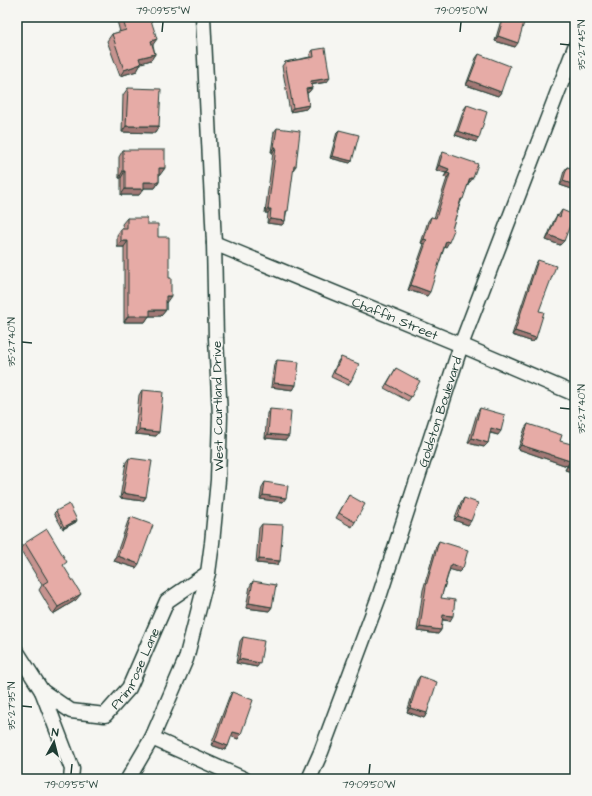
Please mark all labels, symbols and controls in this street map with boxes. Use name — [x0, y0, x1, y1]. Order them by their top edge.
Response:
text: 79°09'55"W — [136, 4, 190, 18]
text: 79°09'50"W — [435, 4, 488, 18]
text: 35°27'45"N — [575, 20, 589, 70]
street label: Chaffin Street — [349, 293, 441, 345]
text: 35°27'40"N — [5, 317, 19, 367]
street label: West Courtland Drive — [208, 341, 228, 471]
street label: Goldston Boulevard — [414, 354, 467, 470]
text: 35°27'40"N — [575, 384, 589, 434]
street label: Primrose Lane — [106, 625, 164, 713]
text: 35°27'35"N — [5, 682, 19, 730]
north arrow — [34, 722, 74, 762]
text: N — [51, 725, 60, 740]
text: 79°09'55"W — [44, 778, 98, 792]
text: 79°09'50"W — [343, 778, 396, 792]

